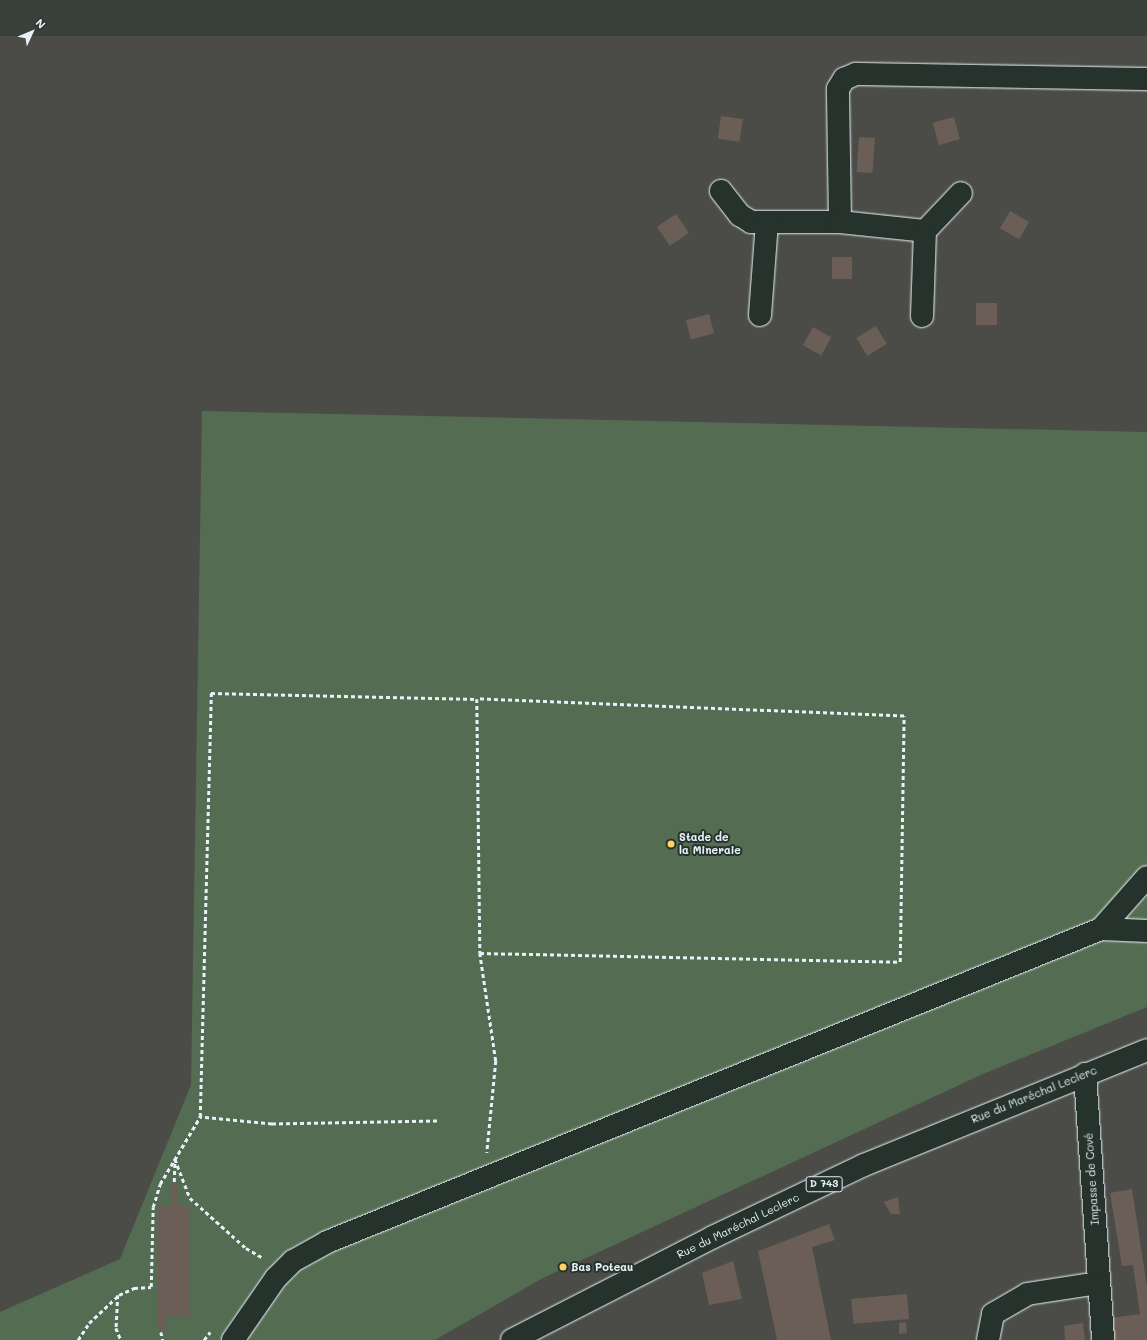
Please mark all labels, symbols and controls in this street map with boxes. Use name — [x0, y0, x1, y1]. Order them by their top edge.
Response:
north arrow — [12, 12, 52, 52]
text: N — [33, 15, 49, 32]
place label: Stade de la Mineraie — [679, 831, 741, 857]
marker: Stade de la Mineraie — [666, 839, 676, 849]
street label: Rue du Maréchal Leclerc — [969, 1064, 1099, 1126]
street label: Impasse de Cové — [1082, 1133, 1102, 1225]
road number: D 743 — [805, 1176, 843, 1192]
street label: Rue du Maréchal Leclerc — [675, 1191, 801, 1261]
place label: Bas Poteau — [571, 1260, 633, 1274]
marker: Bas Poteau — [558, 1262, 568, 1272]

